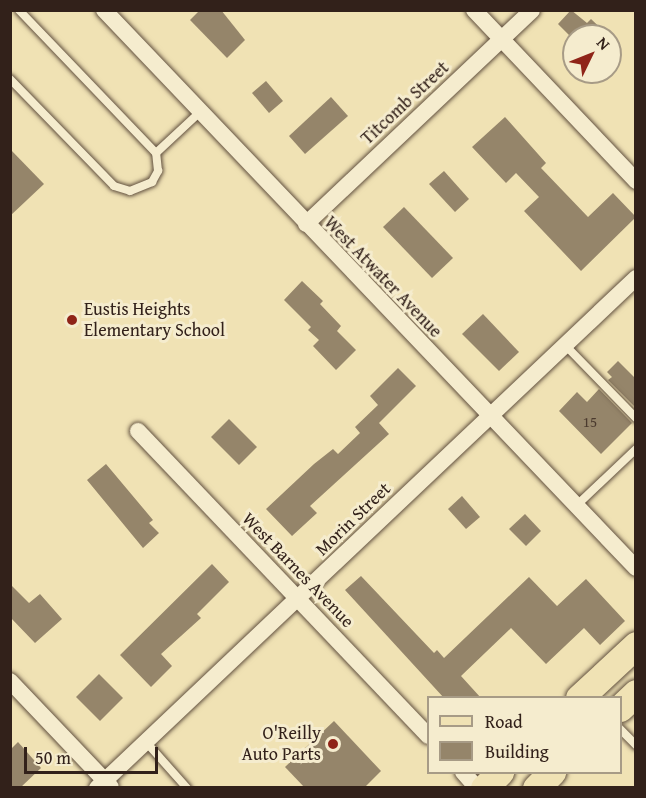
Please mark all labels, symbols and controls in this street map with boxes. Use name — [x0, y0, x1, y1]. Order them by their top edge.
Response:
north arrow — [562, 24, 622, 84]
text: N — [591, 31, 616, 55]
street label: Titcomb Street — [357, 57, 453, 149]
street label: West Atwater Avenue — [320, 212, 446, 342]
place label: Eustis Heights Elementary School — [84, 299, 225, 342]
marker: Eustis Heights Elementary School — [65, 313, 79, 327]
house number: 15 — [583, 413, 597, 431]
street label: Morin Street — [311, 478, 395, 560]
street label: West Barnes Avenue — [238, 508, 358, 632]
legend — [427, 696, 622, 774]
text: Road — [485, 708, 523, 735]
place label: O'Reilly Auto Parts — [242, 723, 321, 766]
scale bar — [27, 735, 160, 773]
marker: O'Reilly Auto Parts — [326, 737, 340, 751]
text: Building — [485, 738, 549, 765]
text: 50 m — [35, 744, 71, 771]

